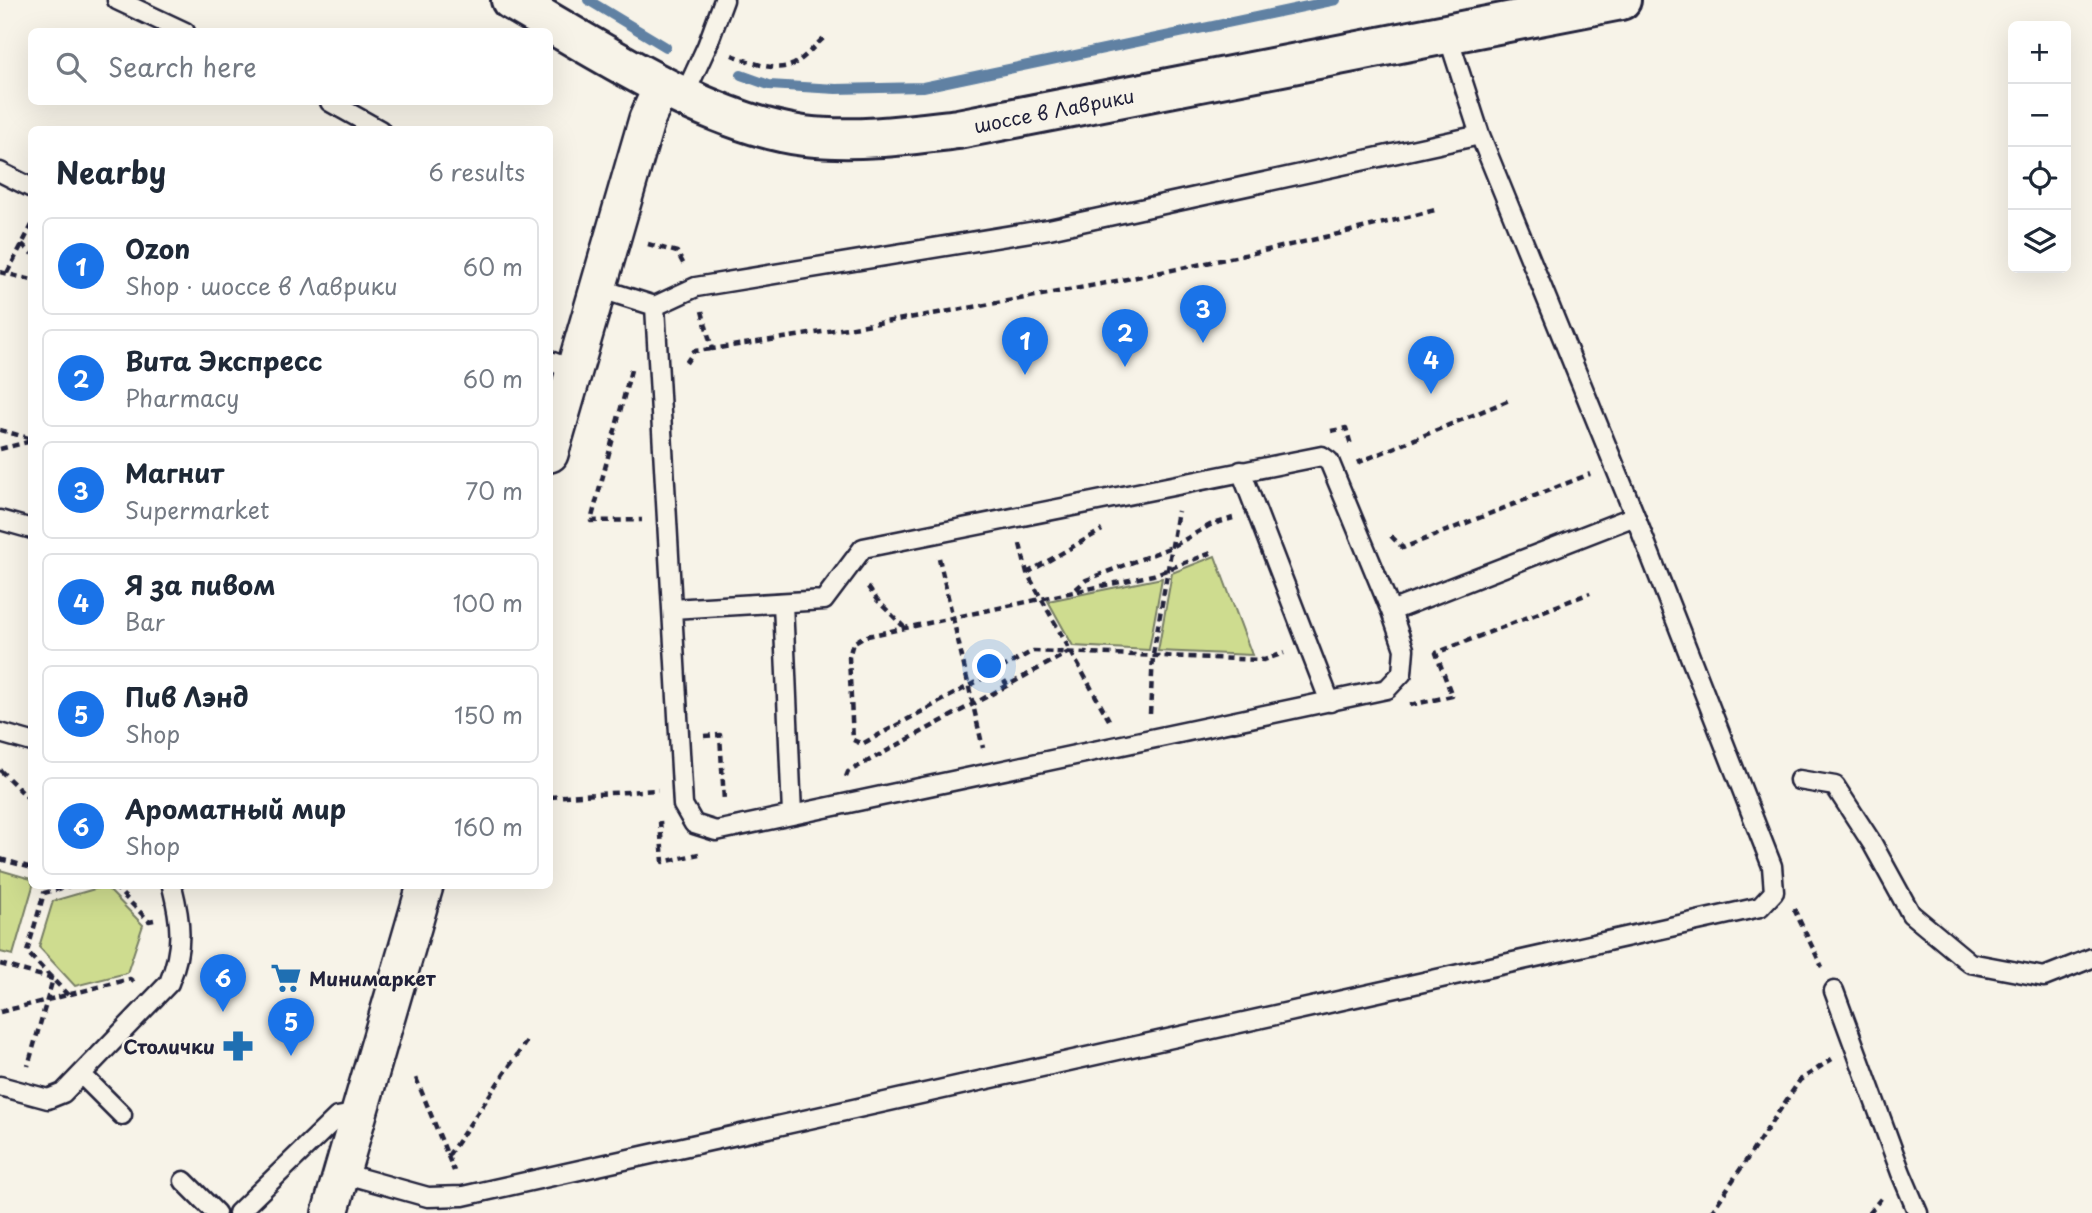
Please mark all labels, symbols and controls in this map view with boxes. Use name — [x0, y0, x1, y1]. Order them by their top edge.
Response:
map controls — [2008, 21, 2071, 273]
button: + — [2008, 21, 2071, 84]
search box — [28, 28, 553, 105]
text: Search here — [108, 47, 257, 86]
icon: search — [52, 48, 90, 86]
street label: шоссе в Лаврики — [971, 81, 1137, 139]
button: − — [2008, 84, 2071, 147]
button: locate — [2008, 147, 2071, 210]
text: Nearby — [56, 149, 166, 194]
text: 6 results — [429, 154, 525, 189]
button: layers — [2008, 210, 2071, 273]
text: Ozon — [125, 229, 190, 268]
text: 1 — [76, 249, 87, 284]
text: 60 m — [463, 249, 523, 284]
text: Shop · шоссе в Лаврики — [125, 268, 398, 303]
pin: 3 — [1180, 285, 1226, 343]
pin: 2 — [1102, 309, 1148, 367]
pin: 1 — [1002, 317, 1048, 375]
pin: 4 — [1408, 336, 1454, 394]
text: Вита Экспресс — [125, 341, 323, 380]
text: 2 — [73, 361, 89, 396]
text: 60 m — [463, 361, 523, 396]
text: Pharmacy — [125, 380, 239, 415]
text: Магнит — [125, 453, 224, 492]
text: 3 — [73, 473, 89, 508]
text: 70 m — [465, 473, 523, 508]
text: Supermarket — [125, 492, 269, 527]
text: Я за пивом — [125, 565, 276, 604]
text: 4 — [73, 585, 89, 620]
text: 100 m — [453, 585, 523, 620]
text: Bar — [125, 604, 165, 639]
your location — [972, 649, 1006, 683]
text: Пив Лэнд — [125, 677, 248, 716]
text: 5 — [74, 697, 88, 732]
text: 150 m — [454, 697, 523, 732]
text: Shop — [125, 716, 180, 751]
text: Ароматный мир — [125, 789, 346, 828]
text: 6 — [73, 809, 89, 844]
text: 160 m — [454, 809, 523, 844]
text: Shop — [125, 828, 180, 863]
pin: 6 — [200, 954, 246, 1012]
supermarket icon: Минимаркет — [269, 961, 303, 995]
place label: Минимаркет — [309, 964, 437, 992]
pin: 5 — [268, 998, 314, 1056]
pharmacy icon: Столички — [221, 1029, 255, 1063]
place label: Столички — [123, 1032, 215, 1060]

